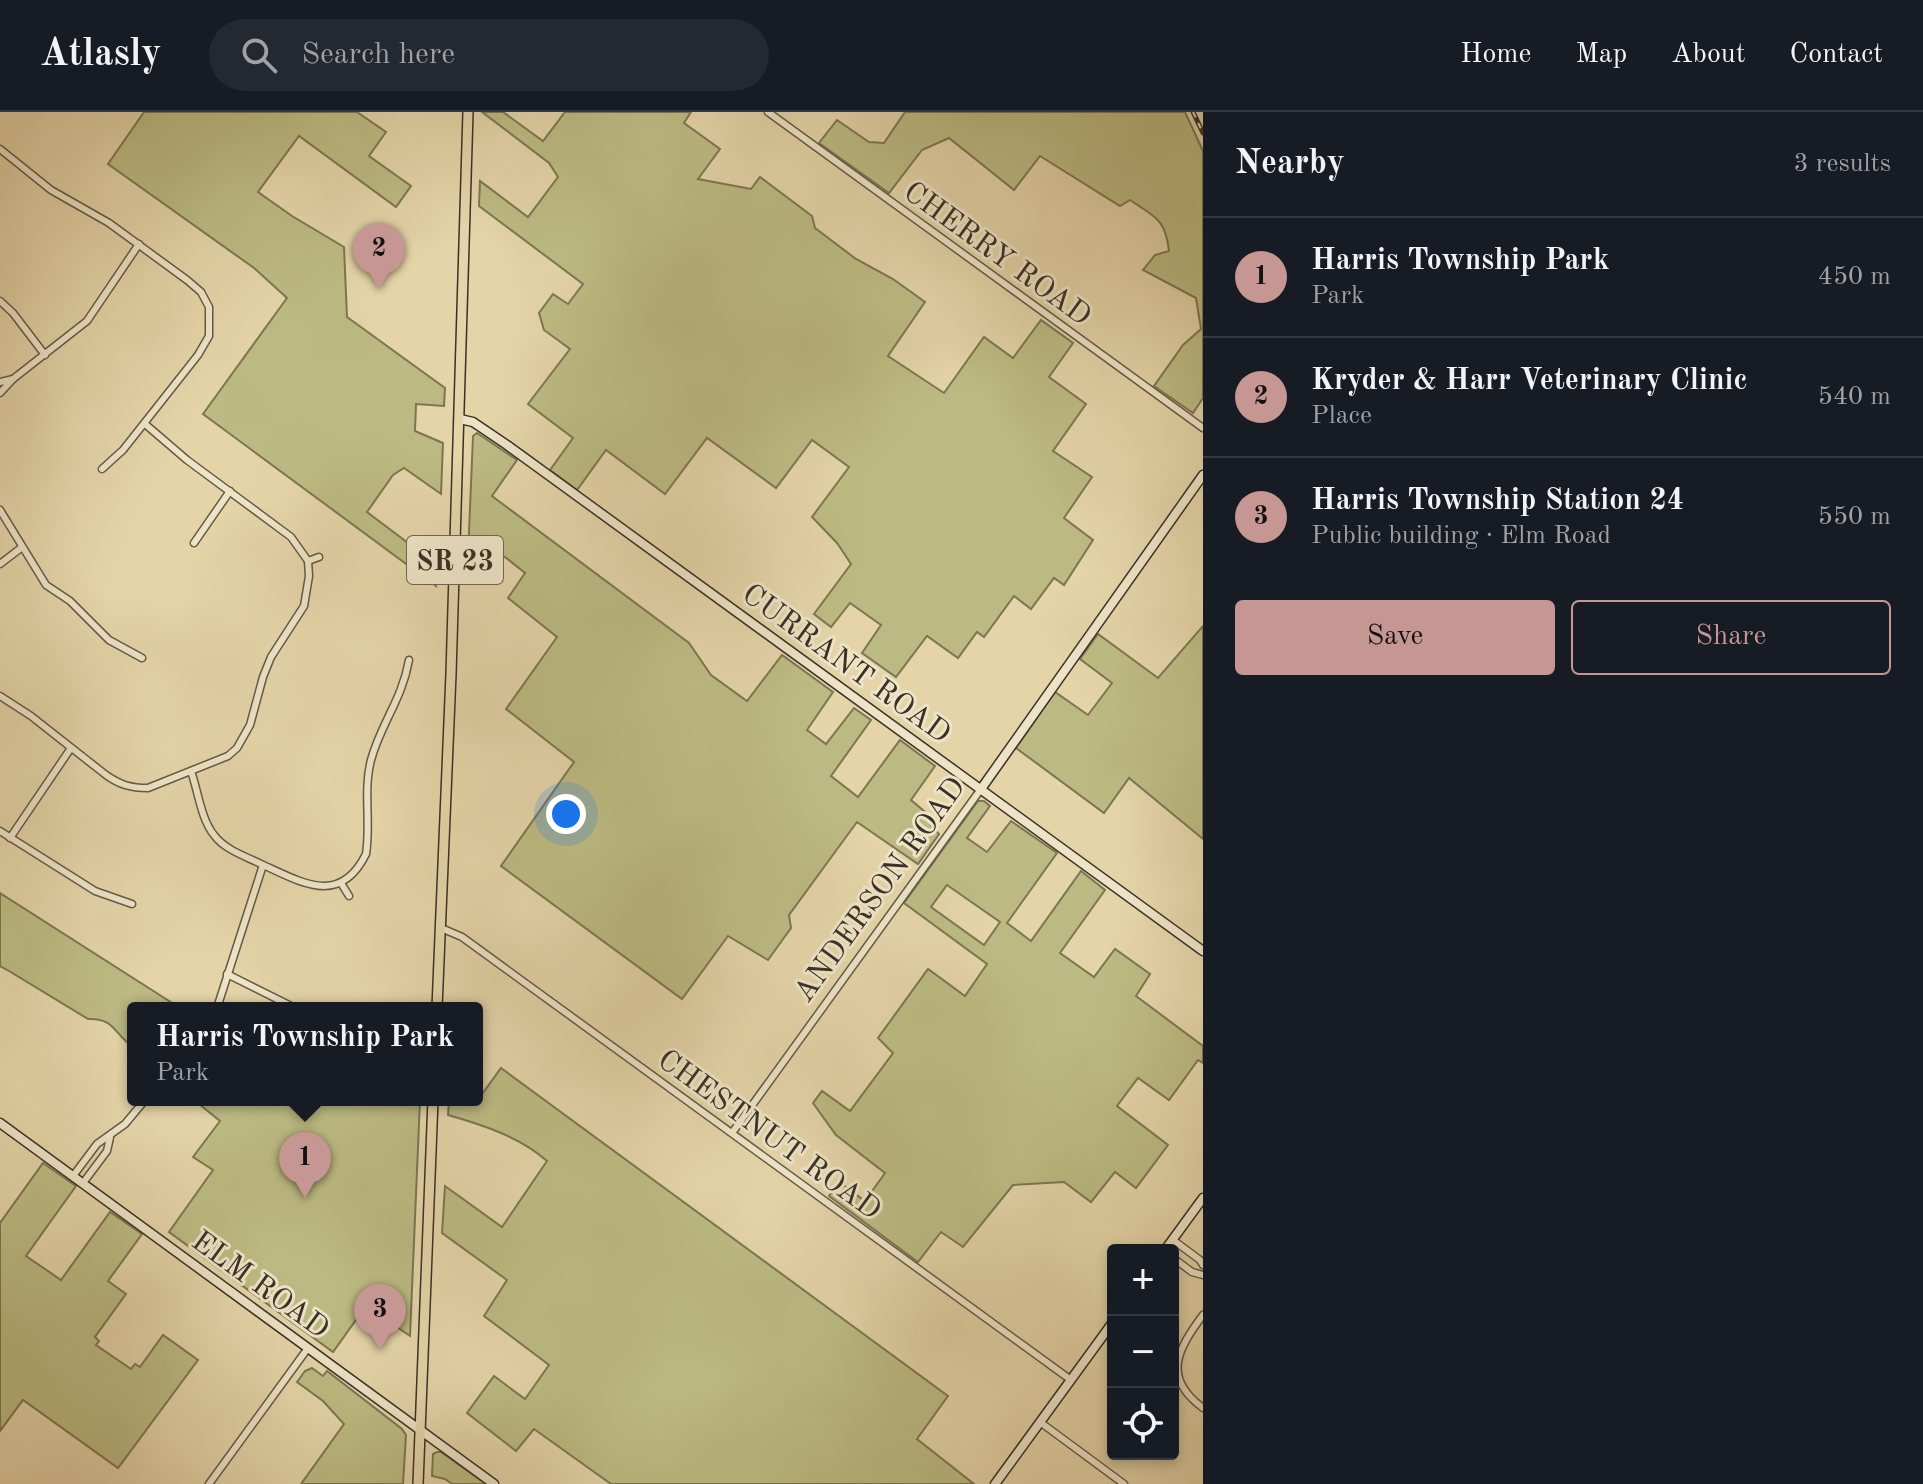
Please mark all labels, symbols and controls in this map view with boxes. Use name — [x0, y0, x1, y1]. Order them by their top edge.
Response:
search box — [209, 19, 769, 91]
icon: search — [237, 33, 281, 77]
text: Atlasly — [40, 36, 161, 74]
text: Search here — [301, 40, 455, 70]
text: Home — [1460, 41, 1531, 69]
text: Map — [1575, 41, 1627, 69]
text: About — [1671, 41, 1746, 69]
text: Contact — [1790, 41, 1883, 69]
text: Nearby — [1235, 147, 1345, 181]
text: 3 results — [1793, 151, 1891, 177]
street label: CHERRY ROAD — [898, 177, 1096, 332]
pin: 2 — [353, 223, 405, 289]
text: Harris Township Park — [1311, 246, 1609, 276]
text: 1 — [1253, 264, 1269, 290]
text: 450 m — [1818, 264, 1891, 290]
text: Park — [1311, 283, 1365, 309]
text: Kryder & Harr Veterinary Clinic — [1311, 366, 1748, 396]
text: 2 — [1253, 384, 1269, 410]
text: 540 m — [1818, 384, 1891, 410]
text: Place — [1311, 403, 1372, 429]
text: Harris Township Station 24 — [1311, 486, 1684, 516]
text: 3 — [1253, 504, 1269, 530]
text: 550 m — [1818, 504, 1891, 530]
text: Public building · Elm Road — [1311, 523, 1611, 549]
road number: SR 23 — [407, 536, 503, 584]
street label: CURRANT ROAD — [736, 579, 955, 750]
button: Save — [1235, 600, 1555, 675]
button: Share — [1571, 600, 1891, 675]
street label: ANDERSON ROAD — [789, 772, 972, 1008]
your location — [546, 794, 586, 834]
popup — [127, 1002, 483, 1106]
text: Harris Township Park — [156, 1023, 454, 1053]
street label: CHESTNUT ROAD — [652, 1045, 886, 1226]
text: Park — [156, 1060, 209, 1086]
pin: 1 — [279, 1132, 331, 1198]
street label: ELM ROAD — [186, 1226, 334, 1345]
map controls — [1107, 1244, 1179, 1460]
button: + — [1107, 1244, 1179, 1316]
pin: 3 — [354, 1284, 406, 1350]
button: − — [1107, 1316, 1179, 1388]
button: locate — [1107, 1388, 1179, 1460]

